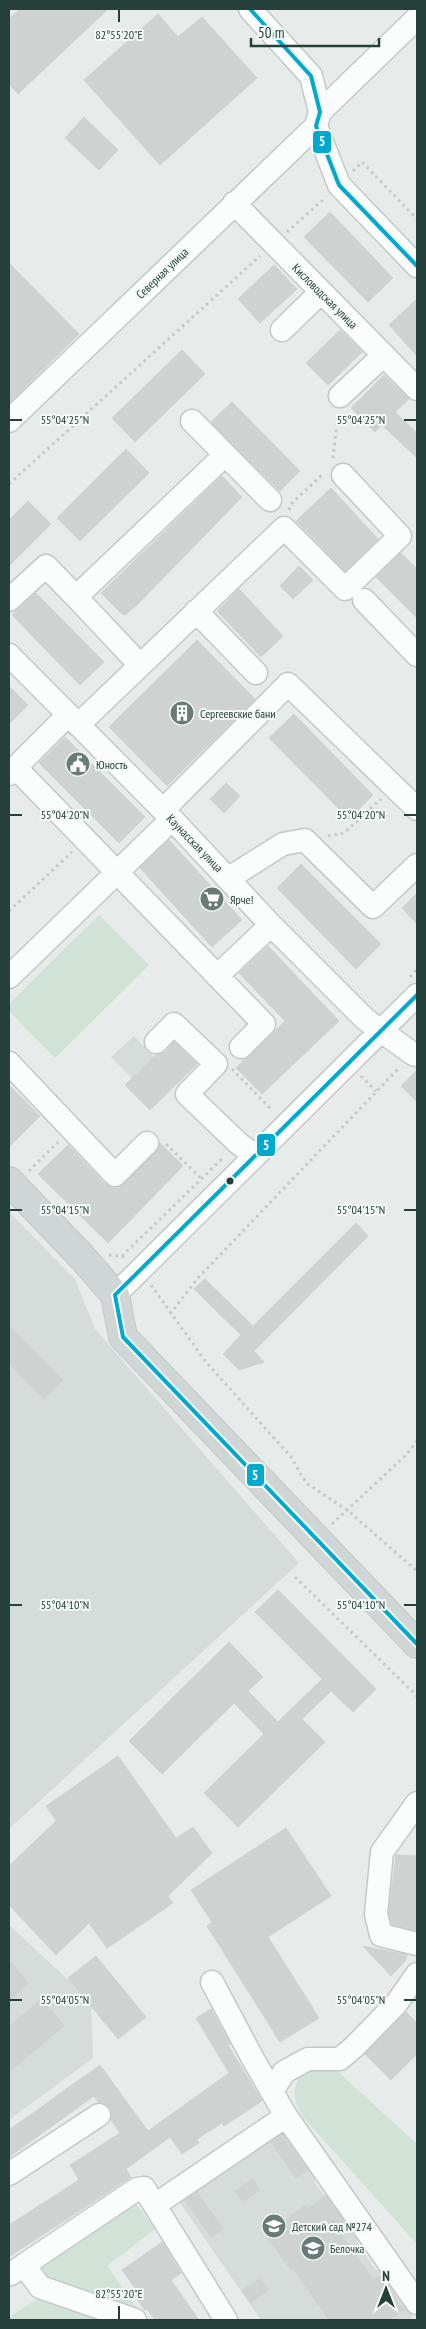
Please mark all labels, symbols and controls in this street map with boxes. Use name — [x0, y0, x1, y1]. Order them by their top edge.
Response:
scale bar — [251, 15, 378, 47]
text: 50 m — [258, 23, 284, 42]
text: 82°55'20"E — [95, 27, 143, 42]
line badge: 5 — [312, 130, 332, 154]
text: 5 — [319, 132, 325, 150]
street label: Северная улица — [133, 244, 191, 302]
street label: Кисловодская улица — [289, 260, 361, 332]
text: 55°04'25"N — [41, 412, 89, 427]
text: 55°04'25"N — [337, 412, 385, 427]
building icon: Сергеевские бани — [169, 700, 195, 726]
place label: Сергеевские бани — [200, 706, 276, 721]
public building icon: Юность — [65, 751, 91, 777]
place label: Юность — [96, 757, 128, 772]
text: 55°04'20"N — [41, 807, 89, 822]
text: 55°04'20"N — [337, 807, 385, 822]
street label: Каунасская улица — [164, 811, 226, 875]
supermarket icon: Ярче! — [199, 886, 225, 912]
place label: Ярче! — [230, 892, 253, 907]
line badge: 5 — [256, 1133, 276, 1157]
text: 5 — [263, 1136, 269, 1154]
unlabelled marker — [225, 1176, 235, 1186]
text: 55°04'15"N — [41, 1202, 89, 1217]
text: 55°04'15"N — [337, 1202, 385, 1217]
line badge: 5 — [246, 1463, 265, 1487]
text: 5 — [252, 1466, 258, 1484]
text: 55°04'10"N — [41, 1597, 89, 1612]
text: 55°04'10"N — [337, 1597, 385, 1612]
text: 55°04'05"N — [41, 1992, 89, 2007]
text: 55°04'05"N — [337, 1992, 385, 2007]
school or university icon: Детский сад №274 — [261, 2213, 287, 2239]
place label: Детский сад №274 — [292, 2219, 373, 2234]
school or university icon: Белочка — [300, 2235, 326, 2261]
place label: Белочка — [330, 2241, 365, 2256]
north arrow — [361, 2264, 411, 2314]
text: N — [382, 2267, 390, 2285]
text: 82°55'20"E — [95, 2286, 143, 2301]

